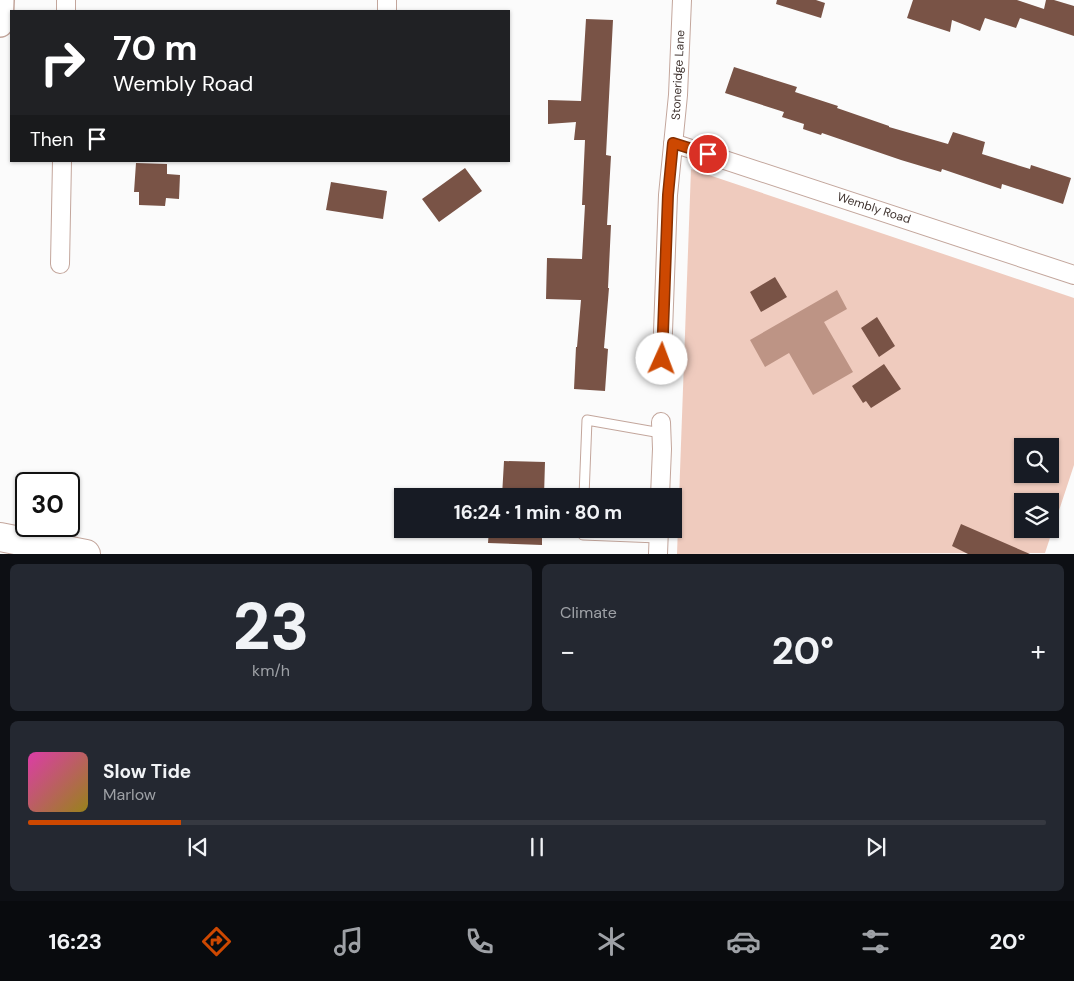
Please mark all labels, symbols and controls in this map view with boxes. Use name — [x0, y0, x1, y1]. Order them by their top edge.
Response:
text: 70 m — [113, 25, 197, 71]
street label: Stoneridge Lane — [668, 29, 688, 120]
icon: right — [30, 30, 95, 95]
text: Wembly Road — [113, 69, 253, 98]
icon: arrive — [83, 125, 111, 153]
text: Then — [30, 127, 73, 152]
pin — [687, 133, 729, 175]
icon: arrive — [694, 140, 722, 168]
street label: Wembly Road — [835, 189, 913, 227]
position arrow — [635, 332, 687, 384]
map controls — [1014, 438, 1059, 538]
button: search — [1014, 438, 1059, 483]
speed limit sign: 30 — [15, 472, 80, 537]
button: layers — [1014, 493, 1059, 538]
text: 16:24 · 1 min · 80 m — [454, 500, 622, 525]
text: 23 — [233, 585, 309, 669]
text: Climate — [560, 602, 617, 623]
text: 20° — [772, 626, 834, 676]
text: − — [560, 633, 575, 670]
text: + — [1031, 633, 1046, 670]
text: km/h — [252, 660, 290, 681]
text: Slow Tide — [103, 759, 191, 784]
text: Marlow — [103, 784, 156, 805]
icon: previous — [184, 833, 212, 861]
icon: pause — [523, 833, 551, 861]
icon: next — [862, 833, 890, 861]
icon: directions — [199, 924, 234, 959]
icon: music — [331, 924, 366, 959]
icon: phone — [462, 924, 497, 959]
icon: climate — [594, 924, 629, 959]
icon: car — [726, 924, 761, 959]
icon: filters — [858, 924, 893, 959]
text: 16:23 — [48, 927, 102, 956]
text: 20° — [989, 927, 1026, 956]

